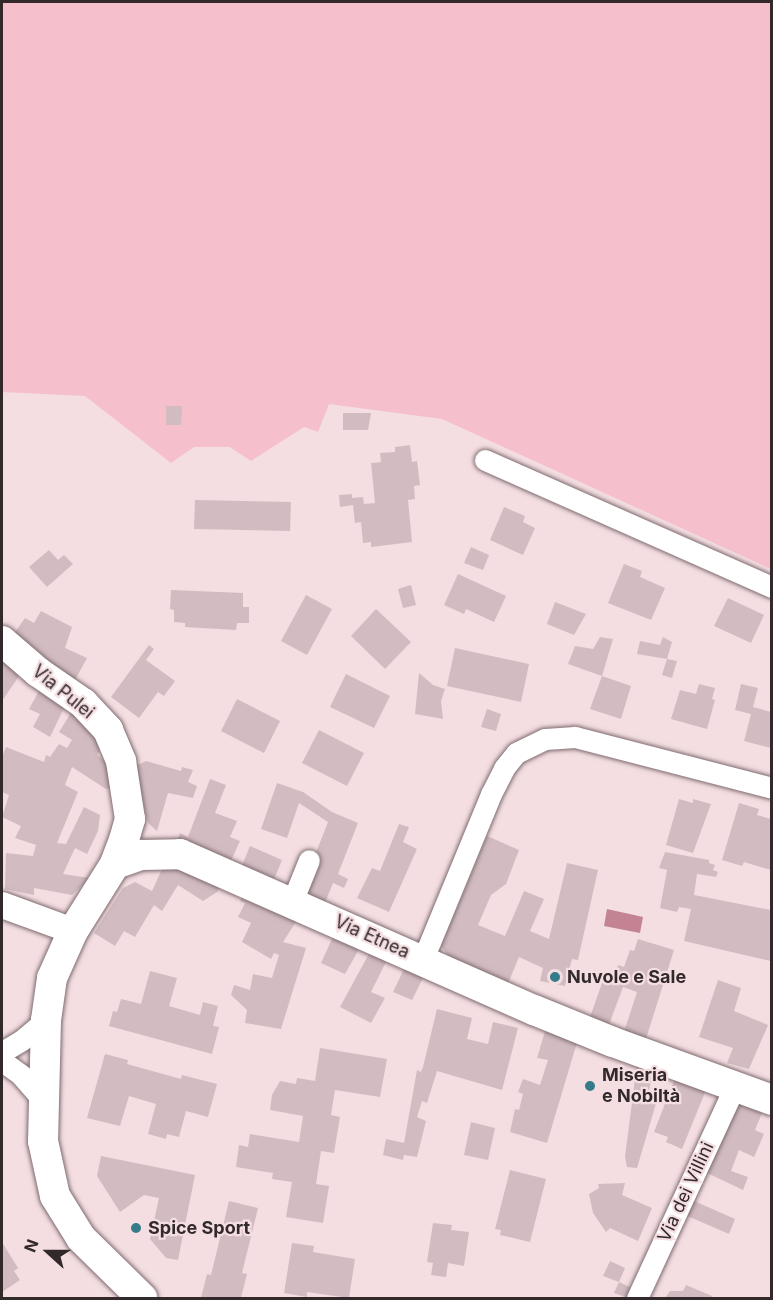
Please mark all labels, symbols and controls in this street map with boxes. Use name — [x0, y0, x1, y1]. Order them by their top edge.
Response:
street label: Via Pulei — [28, 661, 98, 723]
street label: Via Etnea — [331, 911, 413, 963]
place label: Nuvole e Sale — [567, 966, 686, 988]
marker: Nuvole e Sale — [548, 970, 562, 984]
place label: Miseria e Nobiltà — [602, 1065, 680, 1108]
marker: Miseria e Nobiltà — [583, 1079, 597, 1093]
street label: Via dei Villini — [653, 1139, 719, 1245]
place label: Spice Sport — [148, 1217, 250, 1239]
marker: Spice Sport — [129, 1221, 143, 1235]
north arrow — [18, 1222, 78, 1282]
text: N — [20, 1236, 43, 1255]

